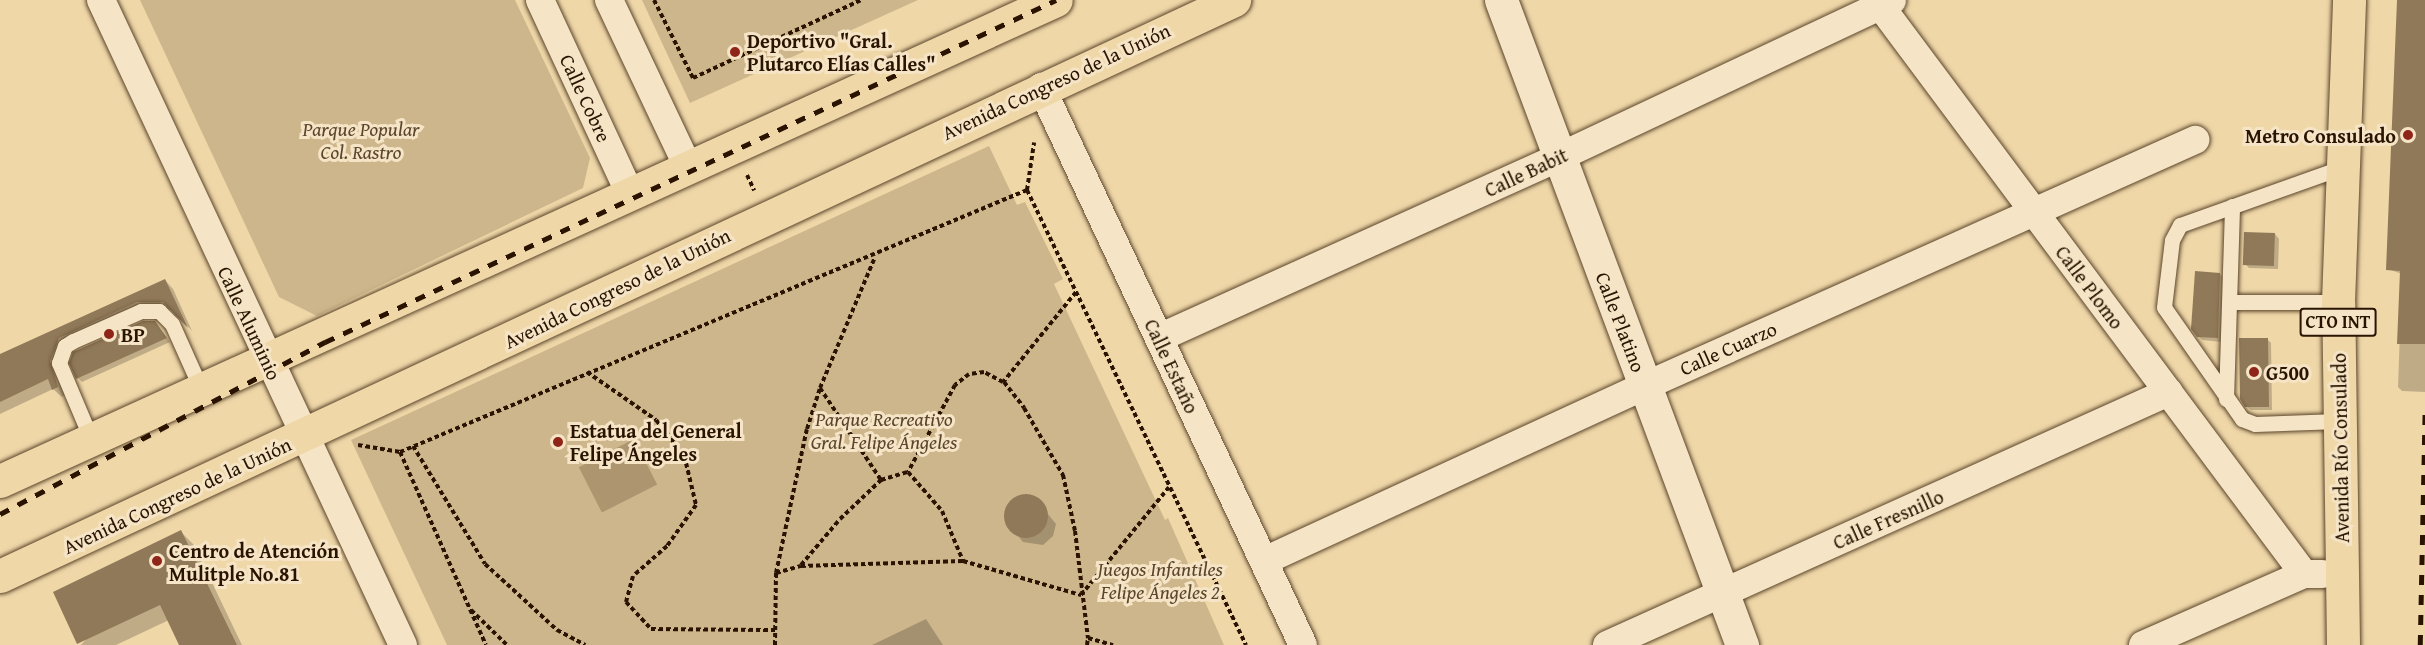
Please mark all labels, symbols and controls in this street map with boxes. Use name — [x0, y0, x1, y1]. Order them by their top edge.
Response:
street label: Avenida Congreso de la Unión — [938, 18, 1174, 144]
place label: Deportivo "Gral. Plutarco Elías Calles" — [747, 28, 936, 75]
marker: Deportivo "Gral. Plutarco Elías Calles" — [728, 45, 742, 59]
street label: Calle Cobre — [555, 50, 617, 146]
park label: Parque Popular Col. Rastro — [302, 116, 420, 163]
place label: Metro Consulado — [2245, 123, 2396, 147]
marker: Metro Consulado — [2401, 128, 2415, 142]
street label: Calle Babit — [1481, 142, 1571, 202]
street label: Avenida Congreso de la Unión — [500, 223, 734, 353]
street label: Calle Plomo — [2051, 240, 2129, 334]
street label: Calle Aluminio — [213, 262, 287, 384]
street label: Calle Platino — [1591, 269, 1651, 375]
road number: CTO INT — [2299, 307, 2377, 337]
street label: Calle Estaño — [1140, 315, 1204, 417]
street label: Calle Cuarzo — [1676, 316, 1780, 380]
place label: BP — [121, 322, 145, 346]
marker: BP — [102, 327, 116, 341]
street label: Avenida Río Consulado — [2326, 353, 2354, 543]
place label: G500 — [2266, 360, 2309, 384]
marker: G500 — [2247, 365, 2261, 379]
park label: Parque Recreativo Gral. Felipe Ángeles — [811, 407, 957, 454]
place label: Estatua del General Felipe Ángeles — [570, 418, 742, 465]
street label: Avenida Congreso de la Unión — [59, 432, 295, 558]
marker: Estatua del General Felipe Ángeles — [551, 435, 565, 449]
street label: Calle Fresnillo — [1829, 484, 1947, 554]
place label: Centro de Atención Mulitple No.81 — [169, 538, 339, 585]
marker: Centro de Atención Mulitple No.81 — [150, 554, 164, 568]
park label: Juegos Infantiles Felipe Ángeles 2 — [1097, 557, 1223, 604]

